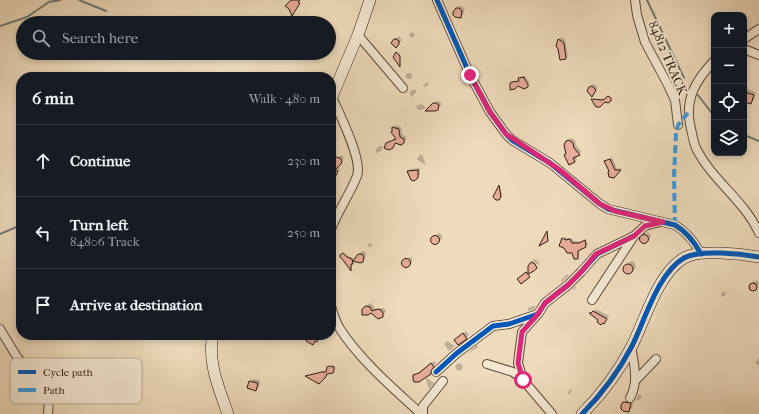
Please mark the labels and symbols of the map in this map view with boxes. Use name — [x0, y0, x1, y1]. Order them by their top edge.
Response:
street label: 84812 TRACK — [646, 19, 691, 98]
route end — [461, 66, 479, 84]
legend — [10, 358, 142, 404]
text: Cycle path — [43, 366, 94, 379]
route start — [514, 371, 532, 389]
text: Path — [43, 384, 66, 397]

